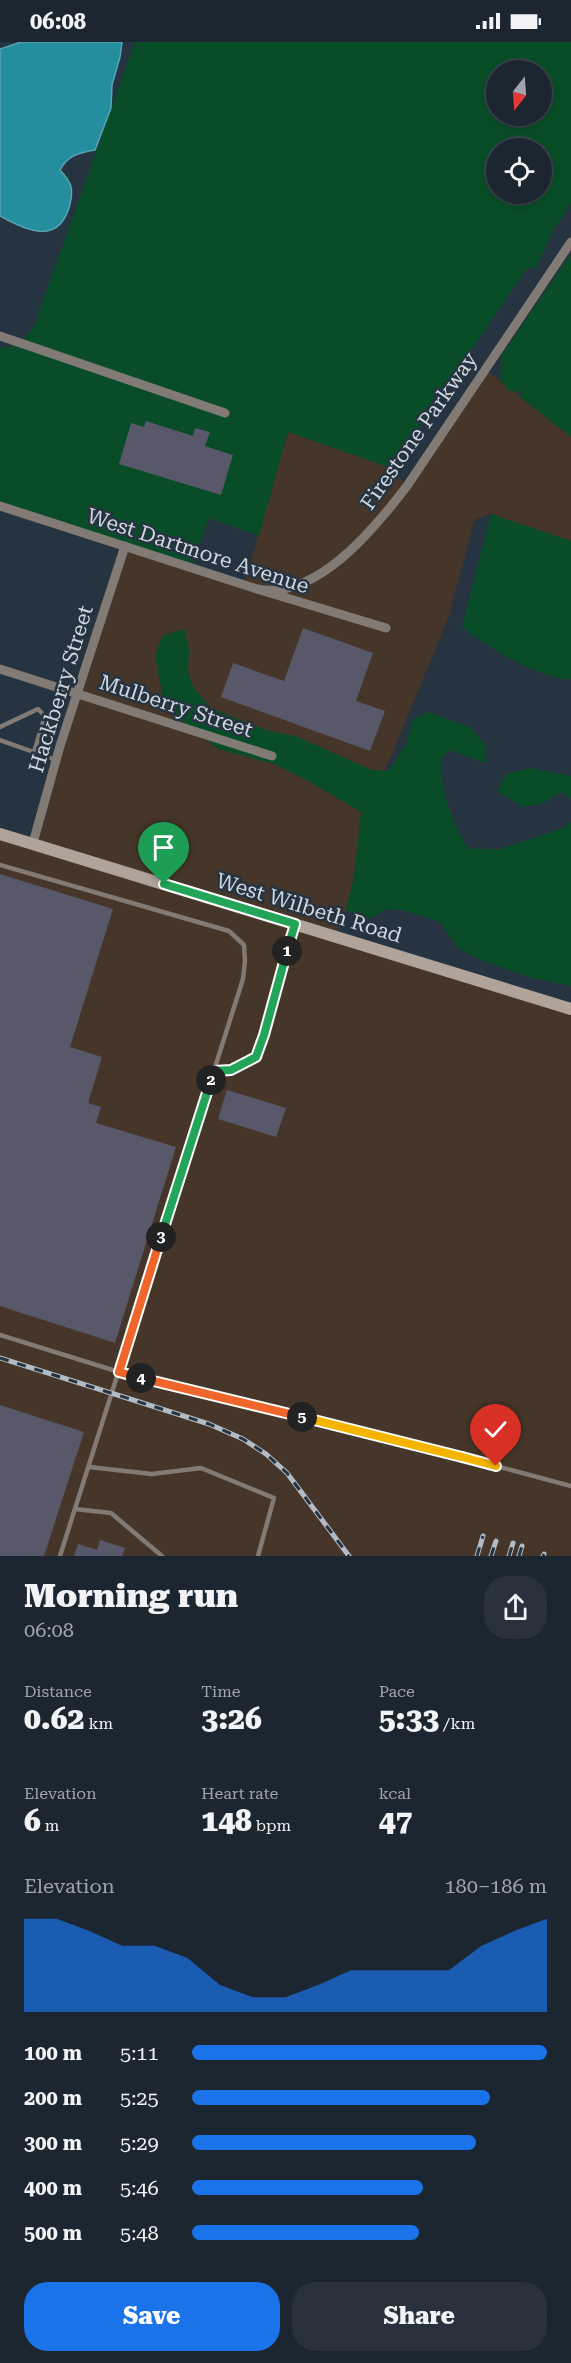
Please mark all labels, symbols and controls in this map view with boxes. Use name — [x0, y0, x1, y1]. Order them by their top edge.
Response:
text: 06:08 — [30, 9, 86, 34]
north arrow — [486, 60, 552, 126]
map controls — [486, 60, 552, 204]
button: locate — [486, 138, 552, 204]
street label: Firestone Parkway — [356, 347, 483, 514]
street label: West Dartmore Avenue — [84, 504, 312, 598]
street label: Hackberry Street — [24, 602, 98, 776]
street label: Mulberry Street — [96, 670, 256, 742]
pin — [138, 822, 189, 884]
icon: arrive — [147, 831, 180, 864]
street label: West Wilbeth Road — [213, 868, 405, 948]
pin: 1 — [272, 936, 302, 966]
text: 1 — [283, 941, 291, 960]
pin: 2 — [196, 1065, 226, 1095]
text: 2 — [207, 1070, 215, 1089]
pin: 3 — [146, 1222, 176, 1252]
text: 3 — [157, 1227, 165, 1246]
pin: 4 — [126, 1363, 156, 1393]
text: 4 — [137, 1368, 145, 1387]
pin: 5 — [287, 1402, 317, 1432]
pin — [470, 1404, 521, 1466]
text: 5 — [298, 1407, 306, 1426]
icon: check — [479, 1413, 512, 1446]
text: Morning run — [24, 1576, 238, 1615]
button: share — [484, 1576, 547, 1639]
text: 06:08 — [24, 1618, 74, 1642]
text: Distance — [24, 1682, 92, 1701]
text: Time — [201, 1682, 241, 1701]
text: Pace — [379, 1682, 415, 1701]
text: 0.62 — [24, 1701, 84, 1736]
text: 3:26 — [201, 1701, 262, 1736]
text: 5:33 — [379, 1701, 439, 1736]
text: km — [84, 1714, 113, 1733]
text: /km — [439, 1714, 475, 1733]
text: Elevation — [24, 1784, 97, 1803]
text: Heart rate — [201, 1784, 278, 1803]
text: kcal — [379, 1784, 411, 1803]
text: 6 — [24, 1803, 41, 1838]
text: 148 — [201, 1803, 252, 1838]
text: 47 — [379, 1803, 412, 1838]
text: m — [41, 1816, 59, 1835]
text: bpm — [252, 1816, 291, 1835]
text: Elevation — [24, 1874, 115, 1898]
text: 180–186 m — [444, 1874, 547, 1898]
text: 100 m — [24, 2041, 82, 2065]
text: 5:11 — [120, 2041, 159, 2065]
text: 200 m — [24, 2086, 82, 2110]
text: 5:25 — [120, 2086, 159, 2110]
text: 300 m — [24, 2131, 82, 2155]
text: 5:29 — [120, 2131, 159, 2155]
text: 400 m — [24, 2176, 82, 2200]
text: 5:46 — [120, 2176, 159, 2200]
text: 500 m — [24, 2221, 82, 2245]
text: 5:48 — [120, 2221, 159, 2245]
button: Save — [24, 2282, 280, 2351]
button: Share — [292, 2282, 547, 2351]

